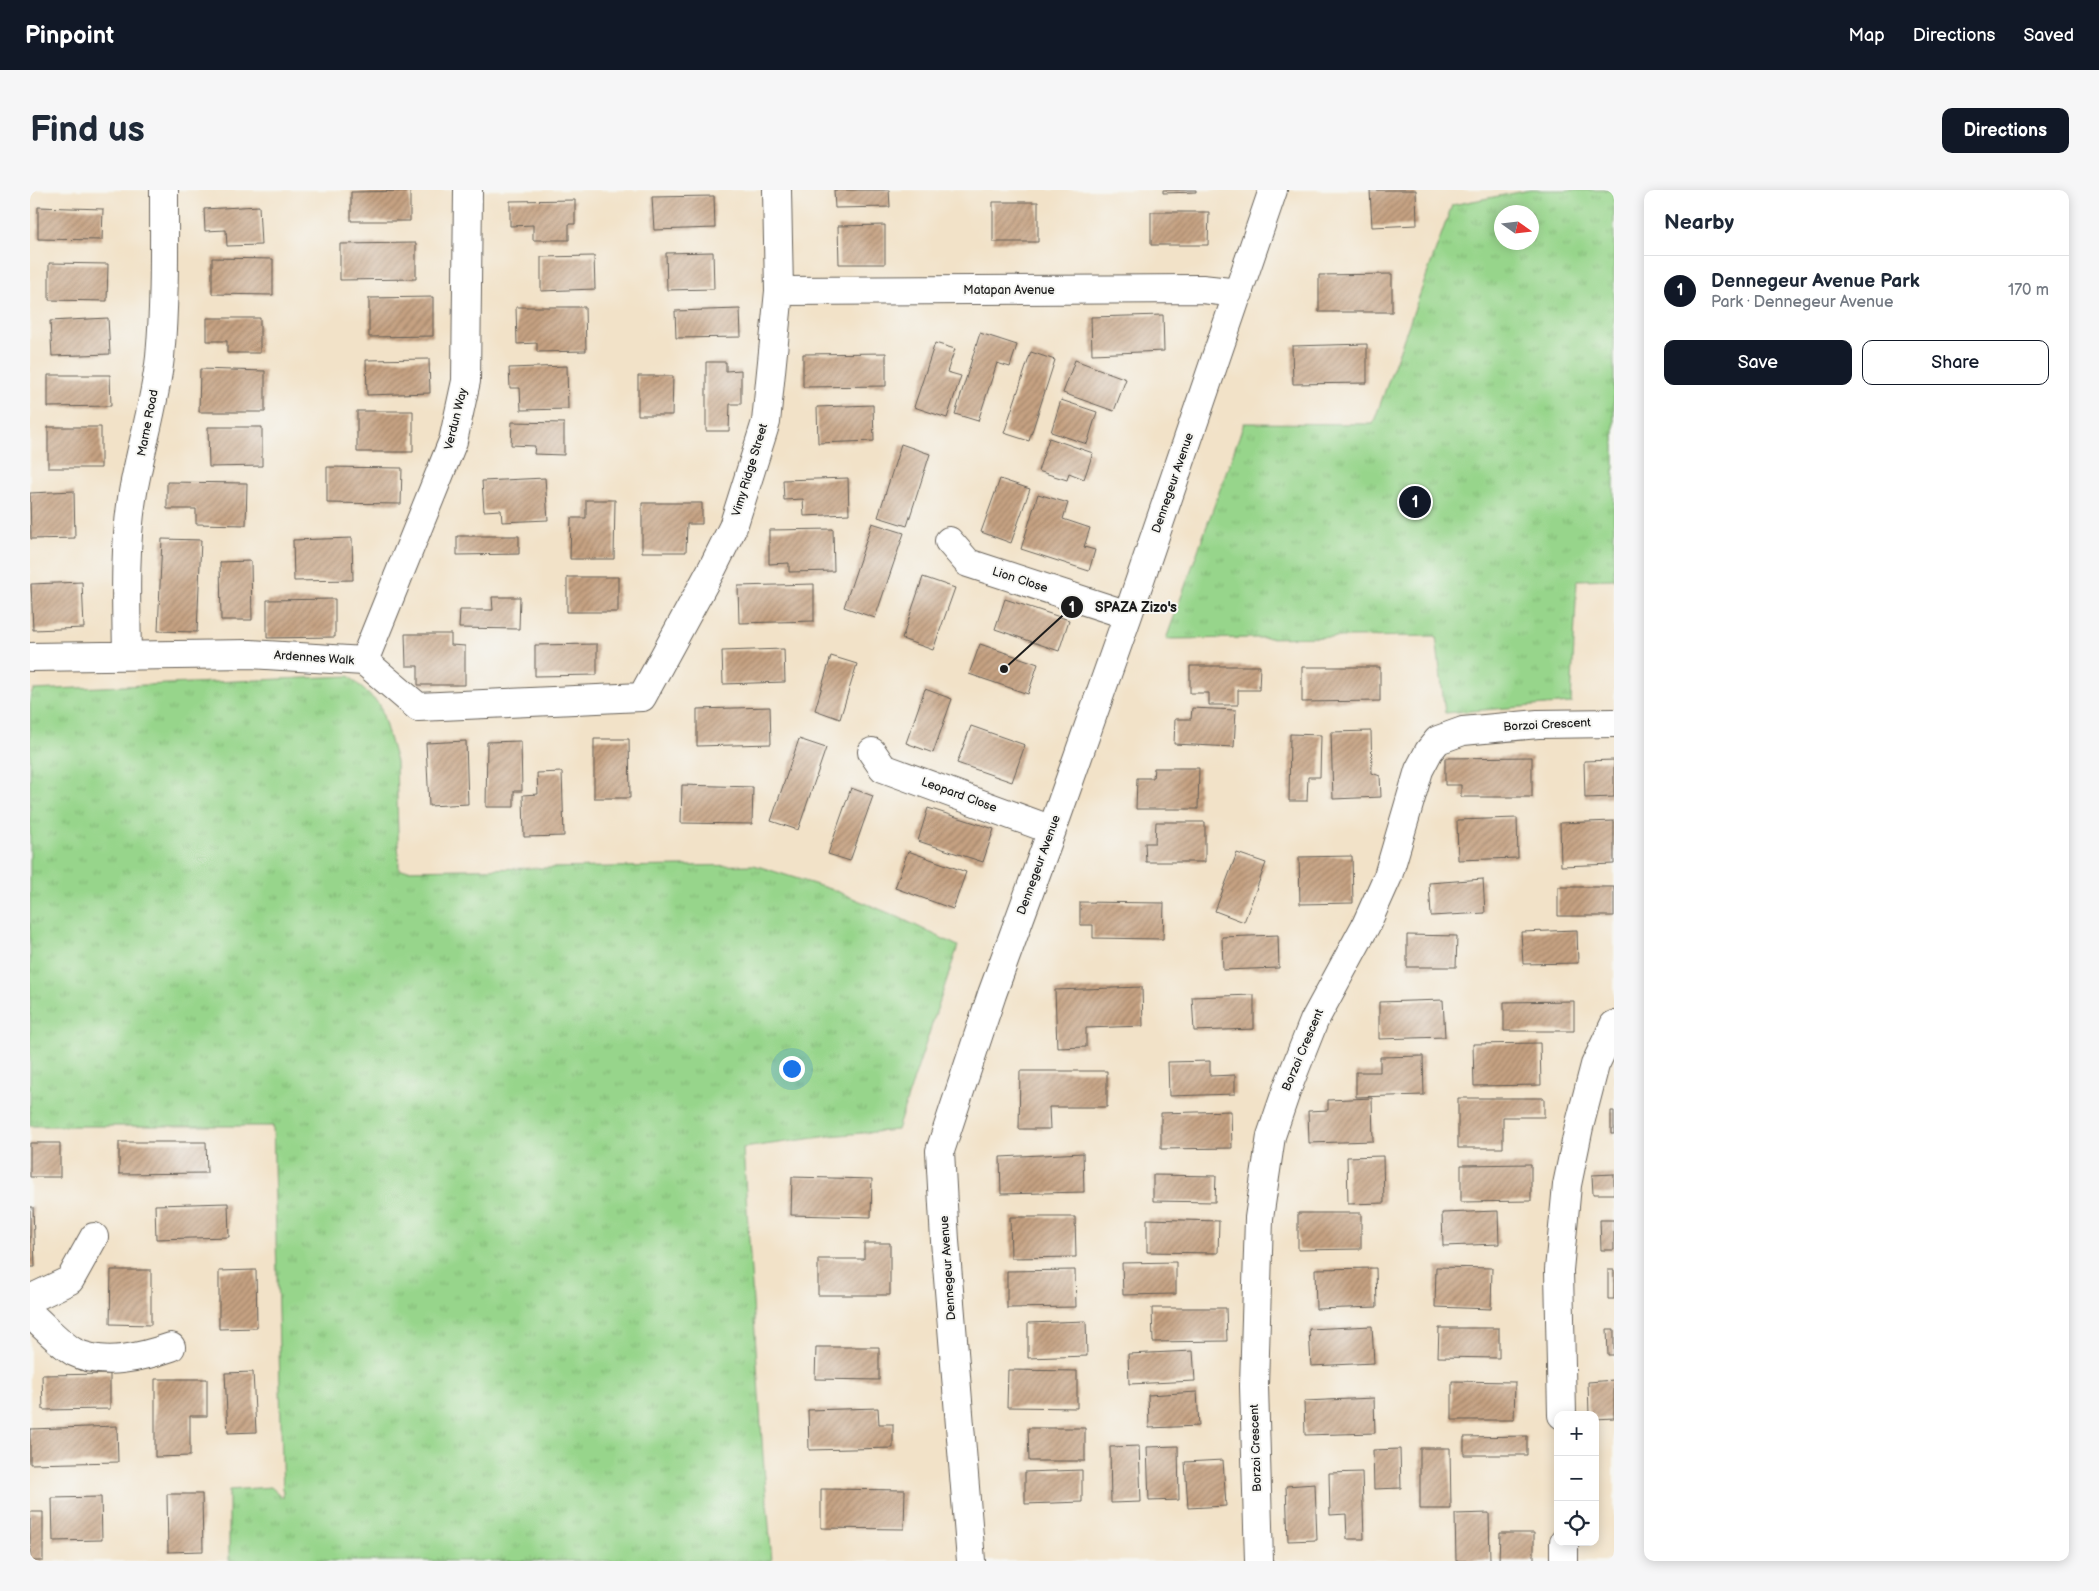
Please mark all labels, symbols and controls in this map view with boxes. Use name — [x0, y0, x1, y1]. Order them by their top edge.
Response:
text: Pinpoint — [25, 21, 114, 50]
text: Map — [1849, 25, 1885, 46]
text: Directions — [1913, 25, 1995, 46]
text: Saved — [2023, 25, 2074, 46]
button: Directions — [1942, 108, 2069, 153]
text: Find us — [30, 109, 145, 152]
north arrow — [1494, 205, 1539, 250]
text: Nearby — [1664, 210, 1734, 235]
text: Dennegeur Avenue Park — [1711, 270, 1920, 293]
text: 1 — [1677, 281, 1683, 300]
text: 170 m — [2008, 281, 2049, 300]
street label: Matapan Avenue — [963, 283, 1055, 298]
text: Park · Dennegeur Avenue — [1711, 293, 1893, 312]
button: Save — [1664, 340, 1852, 385]
button: Share — [1862, 340, 2049, 385]
street label: Verdun Way — [441, 386, 471, 452]
street label: Marne Road — [134, 388, 162, 458]
street label: Vimy Ridge Street — [729, 421, 771, 518]
street label: Dennegeur Avenue — [1149, 431, 1197, 535]
pin: 1 — [1399, 483, 1431, 521]
street label: Lion Close — [990, 564, 1050, 596]
callout: SPAZA Zizo's — [1060, 592, 1186, 621]
text: 1 — [1069, 598, 1075, 617]
text: SPAZA Zizo's — [1095, 599, 1177, 616]
street label: Ardennes Walk — [273, 648, 355, 668]
street label: Borzoi Crescent — [1503, 715, 1591, 735]
street label: Leopard Close — [919, 774, 999, 816]
street label: Dennegeur Avenue — [1014, 813, 1064, 917]
street label: Borzoi Crescent — [1279, 1006, 1327, 1093]
your location — [779, 1056, 805, 1082]
street label: Dennegeur Avenue — [937, 1215, 959, 1321]
street label: Borzoi Crescent — [1247, 1404, 1265, 1492]
map controls — [1554, 1411, 1599, 1546]
button: + — [1554, 1411, 1599, 1456]
button: − — [1554, 1456, 1599, 1501]
button: locate — [1554, 1501, 1599, 1546]

